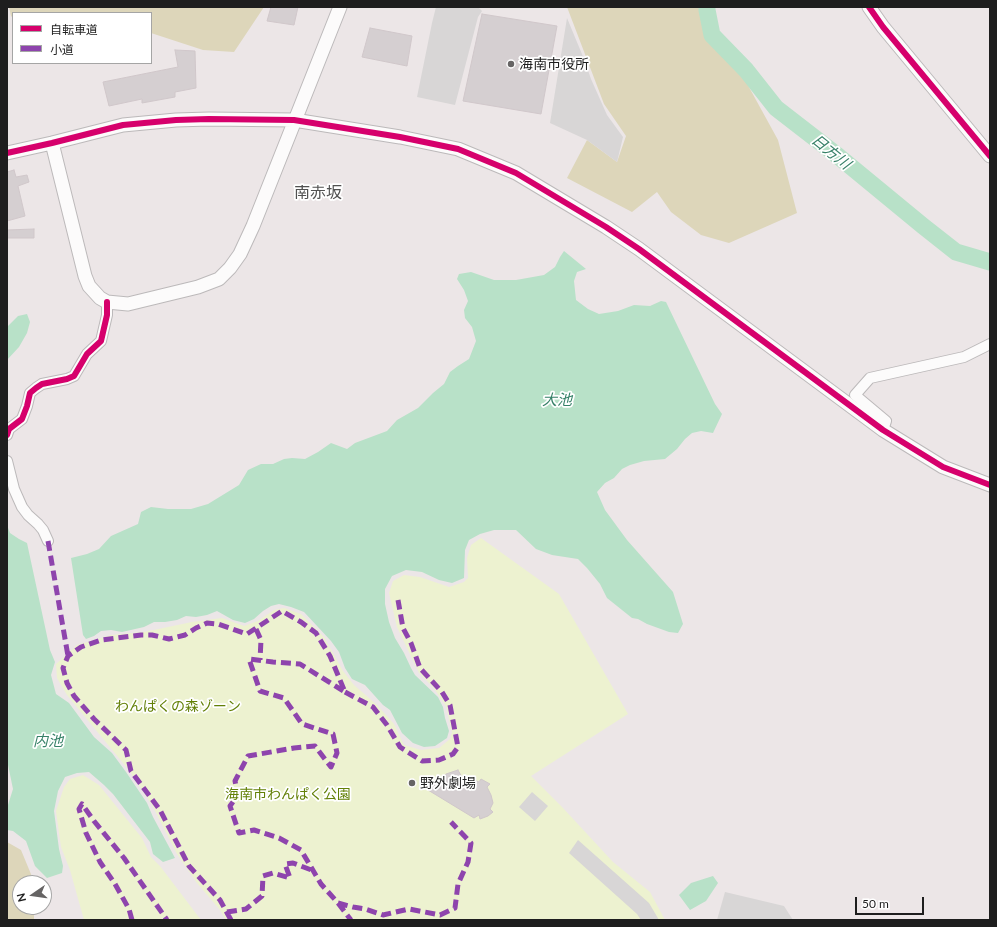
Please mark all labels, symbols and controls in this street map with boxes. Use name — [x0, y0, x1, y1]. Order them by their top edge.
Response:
legend — [12, 12, 152, 64]
text: 自転車道 — [50, 22, 98, 37]
text: 小道 — [50, 42, 74, 57]
place label: 海南市役所 — [519, 56, 589, 72]
marker: 海南市役所 — [506, 59, 516, 69]
water label: 日方川 — [808, 131, 854, 173]
district label: 南赤坂 — [294, 183, 342, 203]
water label: 大池 — [542, 391, 572, 409]
park label: わんぱくの森ゾーン — [115, 698, 241, 714]
water label: 内池 — [33, 732, 63, 750]
place label: 野外劇場 — [420, 775, 476, 791]
marker: 野外劇場 — [407, 778, 417, 788]
park label: 海南市わんぱく公園 — [225, 786, 351, 802]
north arrow — [12, 875, 52, 915]
scale bar — [857, 889, 926, 915]
text: N — [14, 892, 28, 903]
text: 50 m — [862, 896, 889, 911]

